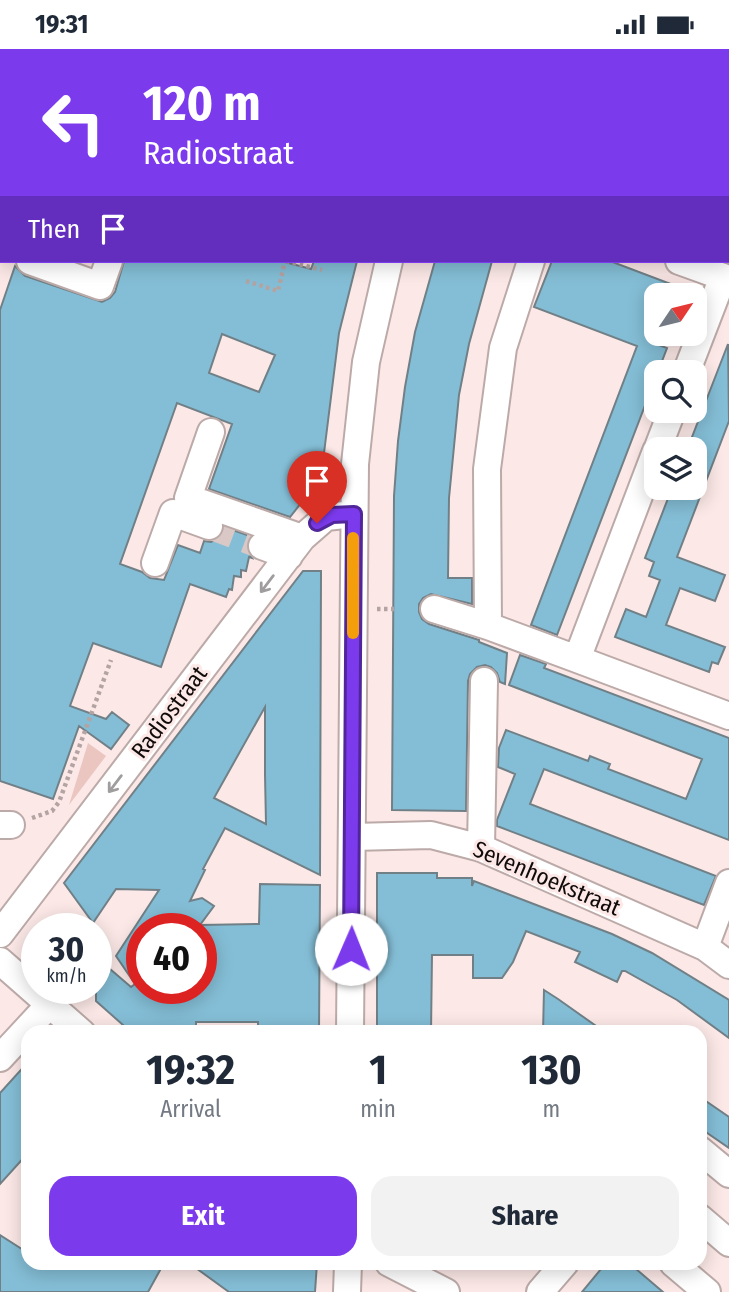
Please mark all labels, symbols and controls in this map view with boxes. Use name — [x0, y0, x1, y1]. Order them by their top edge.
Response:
text: 19:31 — [35, 9, 89, 40]
text: 120 m — [143, 74, 261, 133]
icon: left — [28, 77, 119, 168]
text: Radiostraat — [143, 134, 294, 172]
icon: arrive — [94, 210, 132, 248]
text: Then — [28, 214, 80, 245]
north arrow — [644, 283, 707, 347]
map controls — [644, 283, 707, 500]
button: search — [644, 360, 707, 423]
button: layers — [644, 437, 707, 500]
pin — [287, 451, 347, 523]
icon: arrive — [298, 462, 336, 500]
one-way arrow — [260, 574, 275, 592]
street label: Radiostraat — [125, 660, 213, 764]
one-way arrow — [107, 774, 122, 793]
street label: Sevenhoekstraat — [469, 834, 625, 922]
position arrow — [314, 912, 388, 986]
speed limit sign: 40 — [126, 913, 217, 1004]
text: 30 — [49, 928, 84, 970]
text: km/h — [46, 965, 87, 987]
text: 19:32 — [146, 1045, 235, 1095]
text: 1 — [369, 1045, 387, 1095]
text: 130 — [521, 1045, 582, 1095]
text: Arrival — [160, 1095, 221, 1123]
text: min — [360, 1095, 396, 1123]
text: m — [543, 1095, 560, 1123]
button: Exit — [49, 1176, 357, 1256]
button: Share — [371, 1176, 679, 1256]

